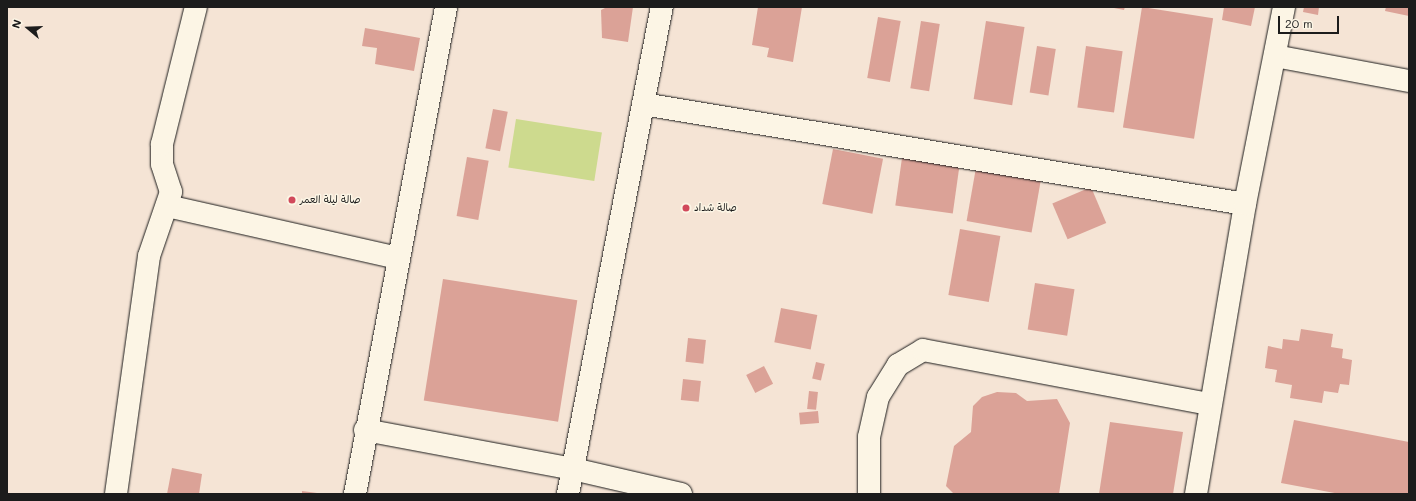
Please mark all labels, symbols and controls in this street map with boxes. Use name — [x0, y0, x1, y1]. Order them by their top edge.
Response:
north arrow — [8, 8, 48, 48]
scale bar — [1280, 8, 1341, 34]
text: 20 m — [1285, 15, 1313, 31]
text: N — [8, 18, 25, 30]
place label: صالة ليلة العمر — [300, 194, 360, 206]
marker: صالة ليلة العمر — [287, 195, 297, 205]
place label: صالة شداد — [694, 202, 737, 214]
marker: صالة شداد — [681, 203, 691, 213]

